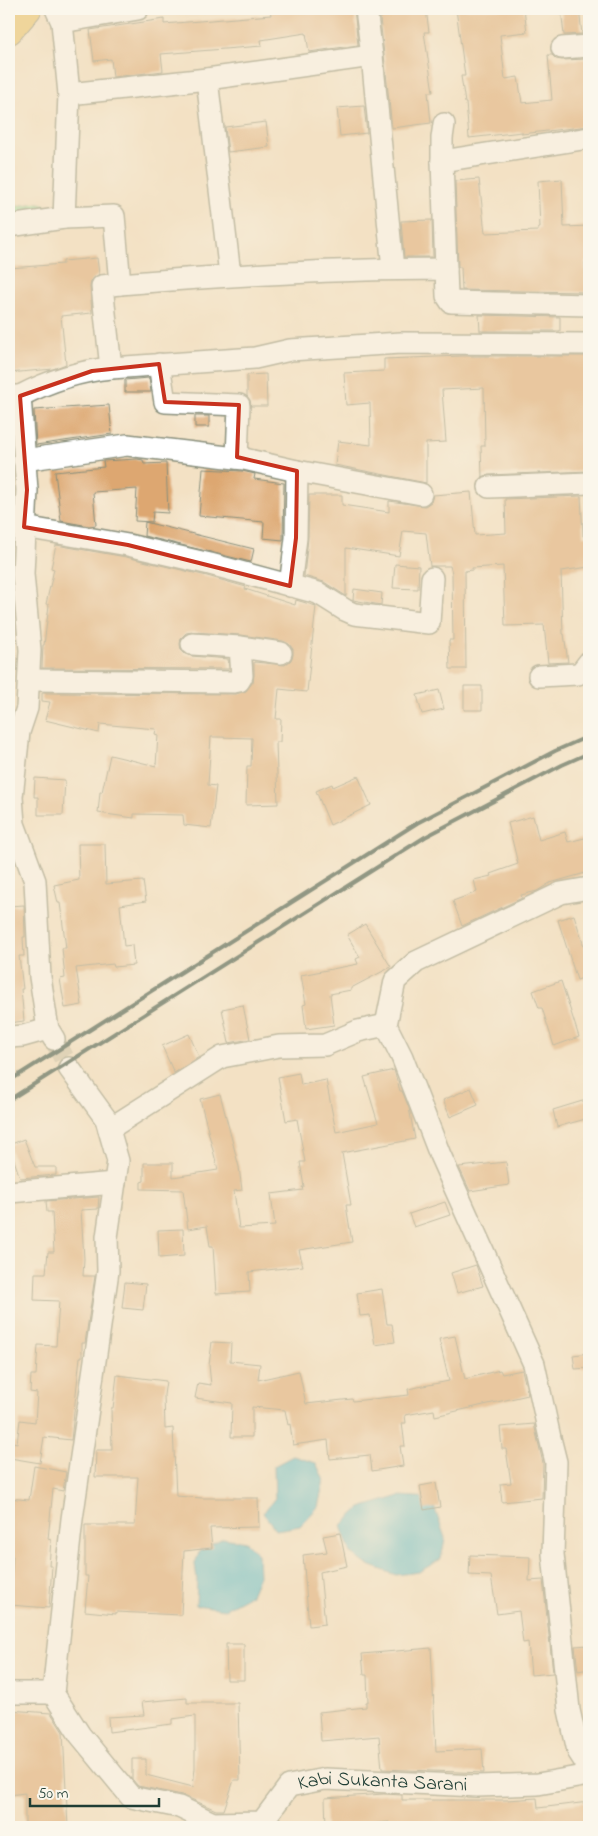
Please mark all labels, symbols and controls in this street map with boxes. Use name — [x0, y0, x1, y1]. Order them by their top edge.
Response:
street label: Kabi Sukanta Sarani — [295, 1764, 468, 1800]
scale bar — [30, 1776, 159, 1808]
text: 50 m — [38, 1783, 69, 1805]

